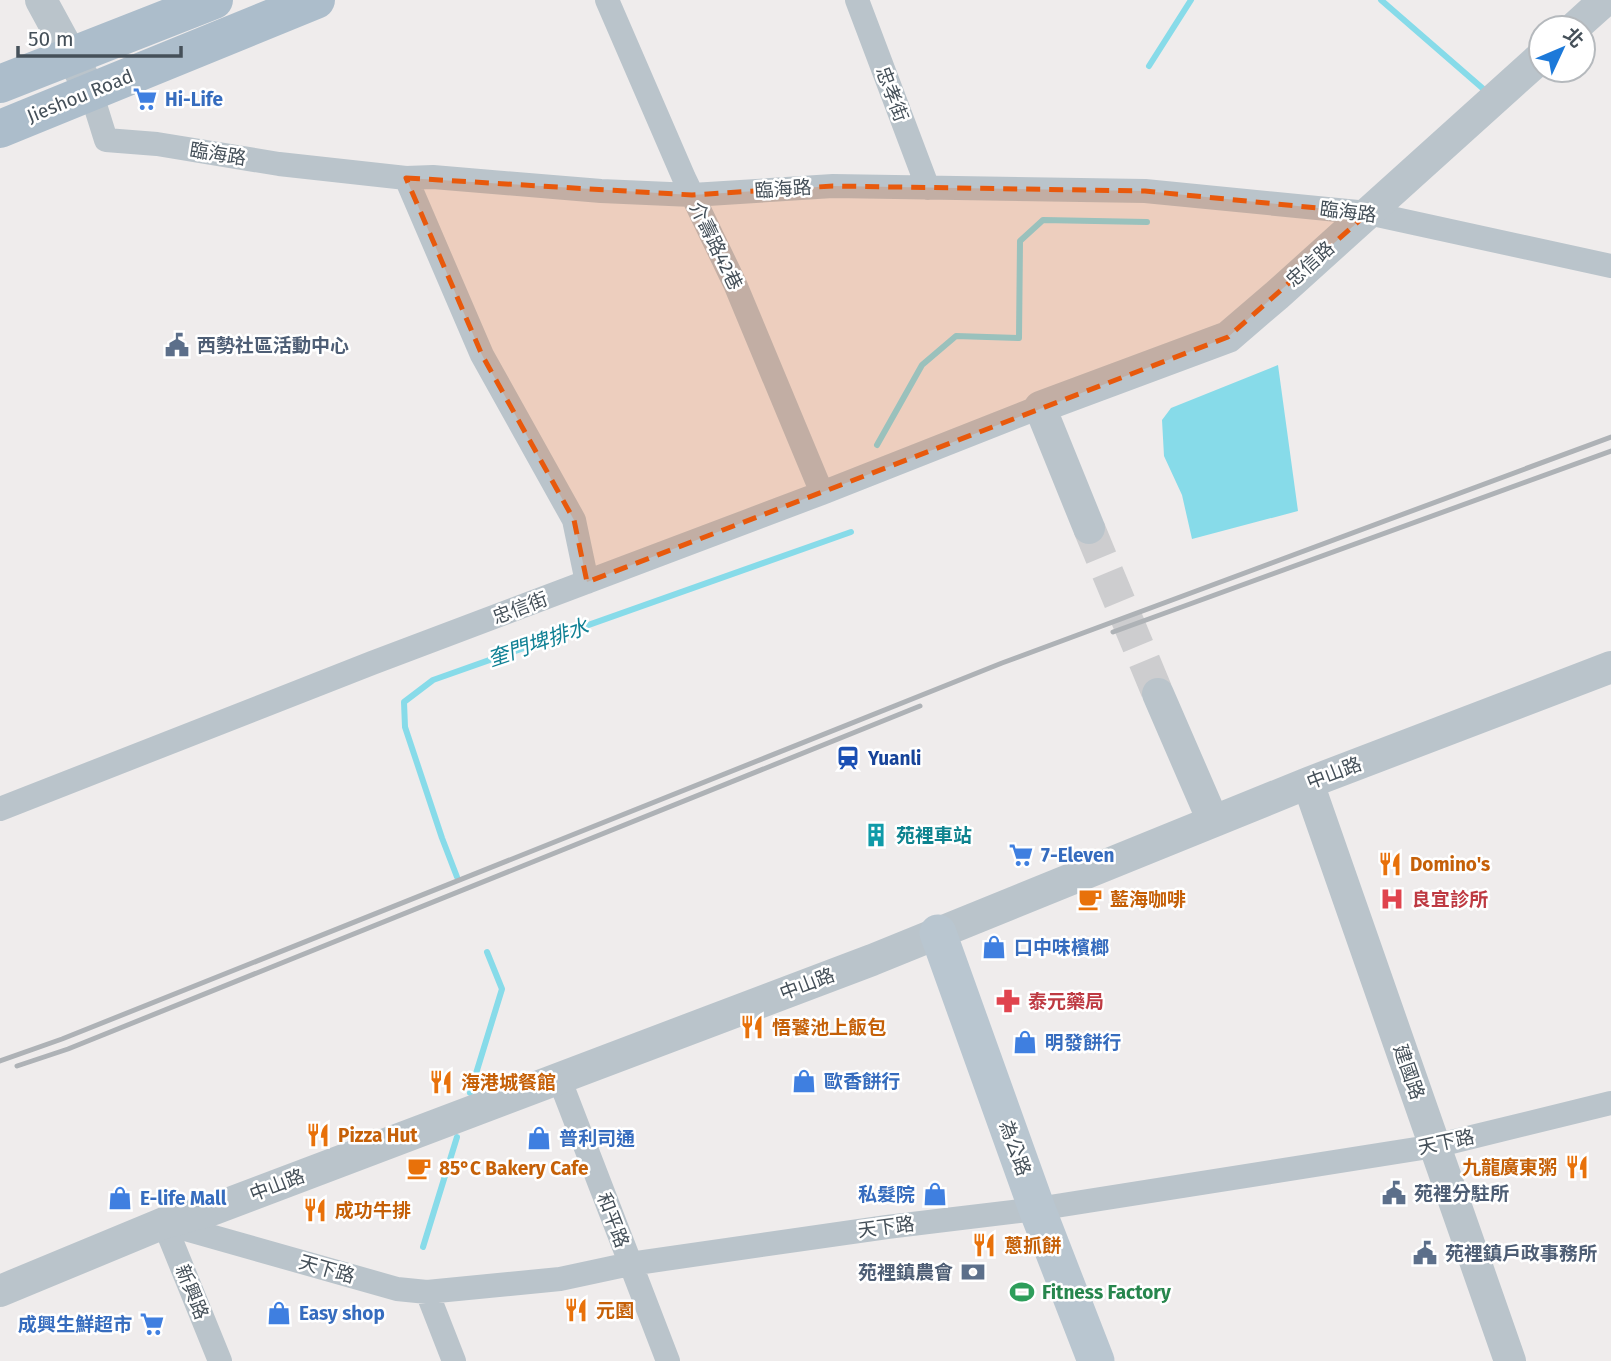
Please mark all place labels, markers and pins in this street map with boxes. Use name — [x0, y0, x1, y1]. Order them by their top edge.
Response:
supermarket icon: Hi-Life — [131, 85, 159, 113]
place label: Hi-Life — [165, 88, 223, 111]
public building icon: 西勢社區活動中心 — [163, 331, 191, 359]
place label: 西勢社區活動中心 — [197, 334, 349, 357]
station icon: Yuanli — [834, 744, 862, 772]
place label: Yuanli — [867, 747, 921, 770]
building icon: 苑裡車站 — [862, 821, 890, 849]
place label: 苑裡車站 — [896, 824, 972, 847]
supermarket icon: 7-Eleven — [1007, 841, 1035, 869]
place label: 7-Eleven — [1041, 844, 1114, 867]
restaurant icon: Domino's — [1376, 850, 1404, 878]
place label: Domino's — [1410, 853, 1490, 876]
cafe icon: 藍海咖啡 — [1076, 885, 1104, 913]
hospital icon: 良宜診所 — [1378, 885, 1406, 913]
place label: 藍海咖啡 — [1110, 888, 1186, 911]
place label: 良宜診所 — [1412, 888, 1488, 911]
shop icon: 口中味檳榔 — [980, 933, 1008, 961]
place label: 口中味檳榔 — [1014, 936, 1109, 959]
pharmacy icon: 泰元藥局 — [994, 987, 1022, 1015]
place label: 泰元藥局 — [1028, 990, 1104, 1013]
restaurant icon: 悟饕池上飯包 — [738, 1013, 766, 1041]
place label: 悟饕池上飯包 — [772, 1016, 886, 1039]
shop icon: 明發餅行 — [1011, 1028, 1039, 1056]
place label: 明發餅行 — [1045, 1031, 1121, 1054]
shop icon: 歐香餅行 — [790, 1067, 818, 1095]
restaurant icon: 海港城餐館 — [427, 1068, 455, 1096]
place label: 歐香餅行 — [824, 1070, 900, 1093]
place label: 海港城餐館 — [461, 1071, 556, 1094]
restaurant icon: Pizza Hut — [304, 1121, 332, 1149]
place label: Pizza Hut — [338, 1124, 418, 1147]
shop icon: 普利司通 — [525, 1124, 553, 1152]
place label: 普利司通 — [559, 1127, 635, 1150]
restaurant icon: 九龍廣東粥 — [1563, 1153, 1591, 1181]
cafe icon: 85°C Bakery Cafe — [405, 1154, 433, 1182]
place label: 九龍廣東粥 — [1462, 1156, 1557, 1179]
place label: 85°C Bakery Cafe — [439, 1157, 588, 1180]
public building icon: 苑裡分駐所 — [1380, 1179, 1408, 1207]
shop icon: 私髮院 — [921, 1180, 949, 1208]
place label: 苑裡分駐所 — [1414, 1182, 1509, 1205]
place label: 私髮院 — [858, 1183, 915, 1206]
shop icon: E-life Mall — [106, 1184, 134, 1212]
place label: E-life Mall — [140, 1187, 227, 1210]
restaurant icon: 成功牛排 — [301, 1196, 329, 1224]
place label: 成功牛排 — [335, 1199, 411, 1222]
restaurant icon: 蔥抓餅 — [970, 1231, 998, 1259]
place label: 蔥抓餅 — [1004, 1234, 1061, 1257]
public building icon: 苑裡鎮戶政事務所 — [1411, 1239, 1439, 1267]
place label: 苑裡鎮戶政事務所 — [1445, 1242, 1597, 1265]
bank icon: 苑裡鎮農會 — [959, 1258, 987, 1286]
place label: 苑裡鎮農會 — [858, 1261, 953, 1284]
sports icon: Fitness Factory — [1008, 1278, 1036, 1306]
place label: Fitness Factory — [1042, 1281, 1171, 1304]
restaurant icon: 元園 — [562, 1296, 590, 1324]
shop icon: Easy shop — [265, 1299, 293, 1327]
place label: 元園 — [596, 1299, 634, 1322]
place label: Easy shop — [299, 1302, 385, 1325]
supermarket icon: 成興生鮮超市 — [138, 1310, 166, 1338]
place label: 成興生鮮超市 — [18, 1313, 132, 1336]

